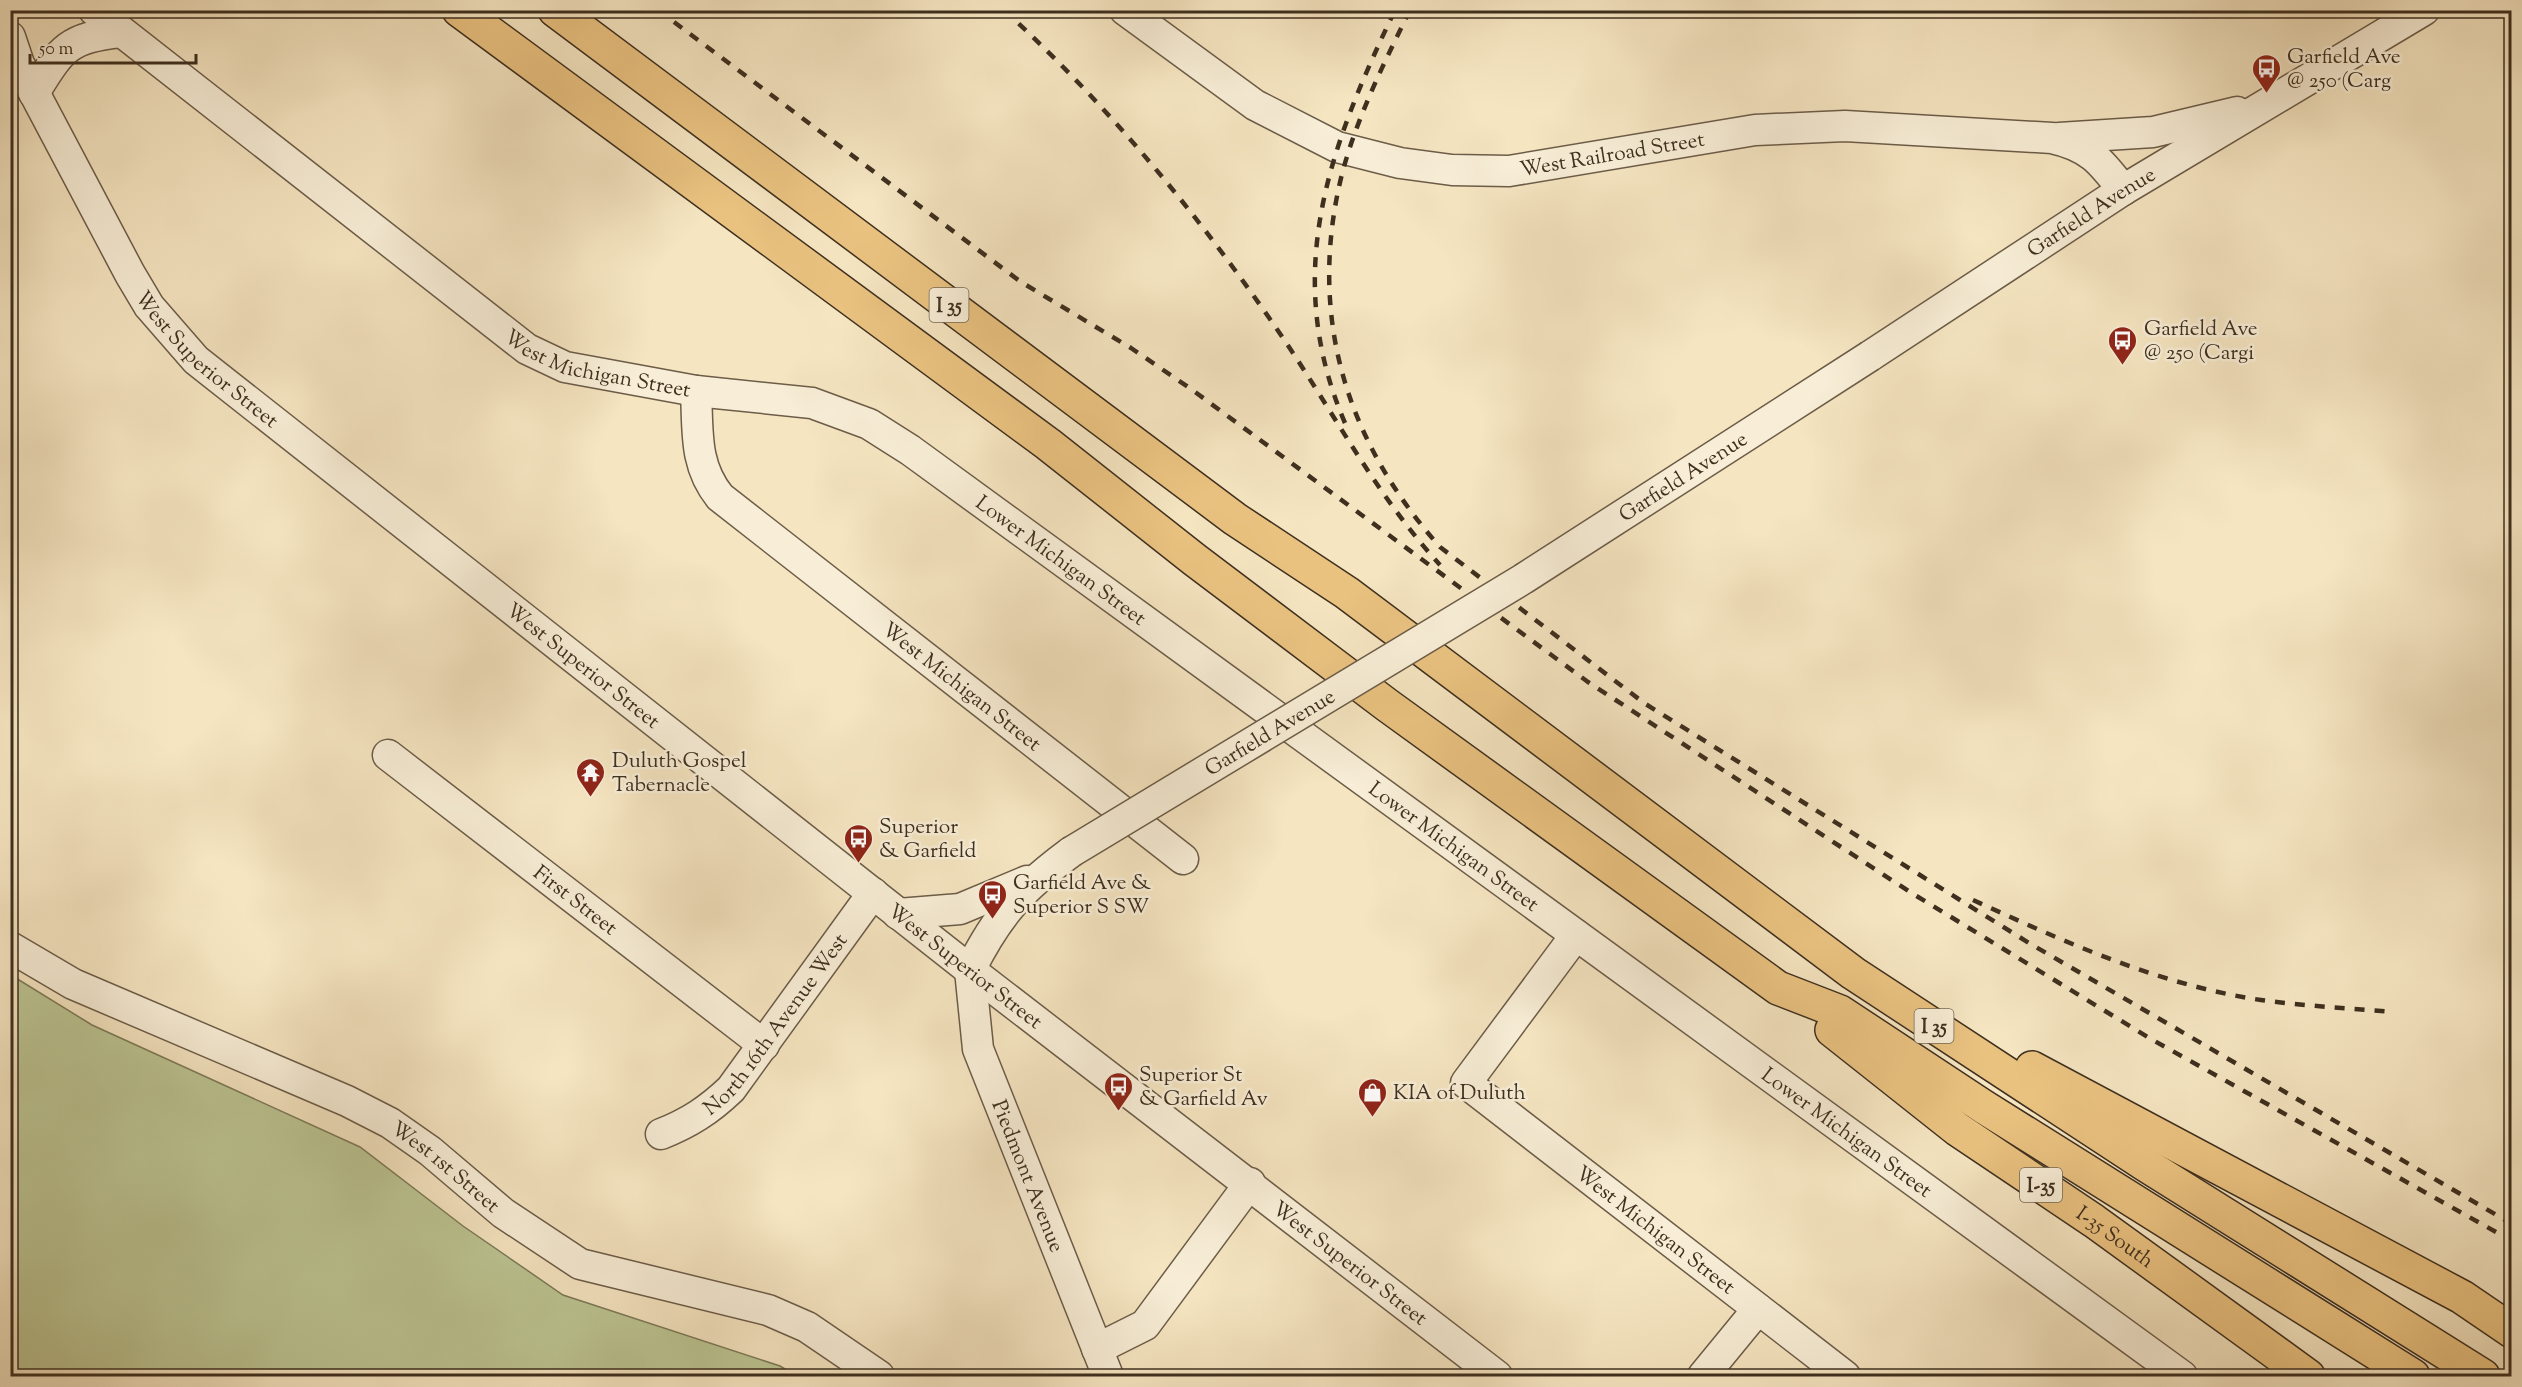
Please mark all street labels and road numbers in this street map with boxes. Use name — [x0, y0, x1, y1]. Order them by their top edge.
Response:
street label: West Railroad Street — [1518, 126, 1707, 186]
street label: Garfield Avenue — [2022, 161, 2162, 266]
street label: West Superior Street — [126, 286, 284, 436]
road number: I 35 — [930, 288, 968, 322]
street label: West Michigan Street — [497, 323, 693, 407]
street label: Garfield Avenue — [1614, 425, 1754, 531]
street label: Lower Michigan Street — [968, 489, 1152, 634]
street label: West Superior Street — [499, 597, 666, 737]
street label: West Michigan Street — [875, 616, 1047, 759]
street label: Garfield Avenue — [1200, 683, 1342, 785]
street label: Lower Michigan Street — [1361, 775, 1544, 920]
street label: First Street — [526, 859, 623, 944]
street label: West Superior Street — [880, 897, 1048, 1037]
street label: North 16th Avenue West — [698, 928, 856, 1124]
road number: I 35 — [1914, 1009, 1954, 1043]
street label: Lower Michigan Street — [1754, 1061, 1937, 1206]
street label: Piedmont Avenue — [983, 1096, 1070, 1257]
street label: West 1st Street — [384, 1115, 506, 1221]
street label: West Michigan Street — [1568, 1160, 1741, 1303]
road number: I-35 — [2020, 1168, 2062, 1202]
street label: West Superior Street — [1265, 1195, 1433, 1334]
street label: I-35 South — [2069, 1200, 2159, 1277]

